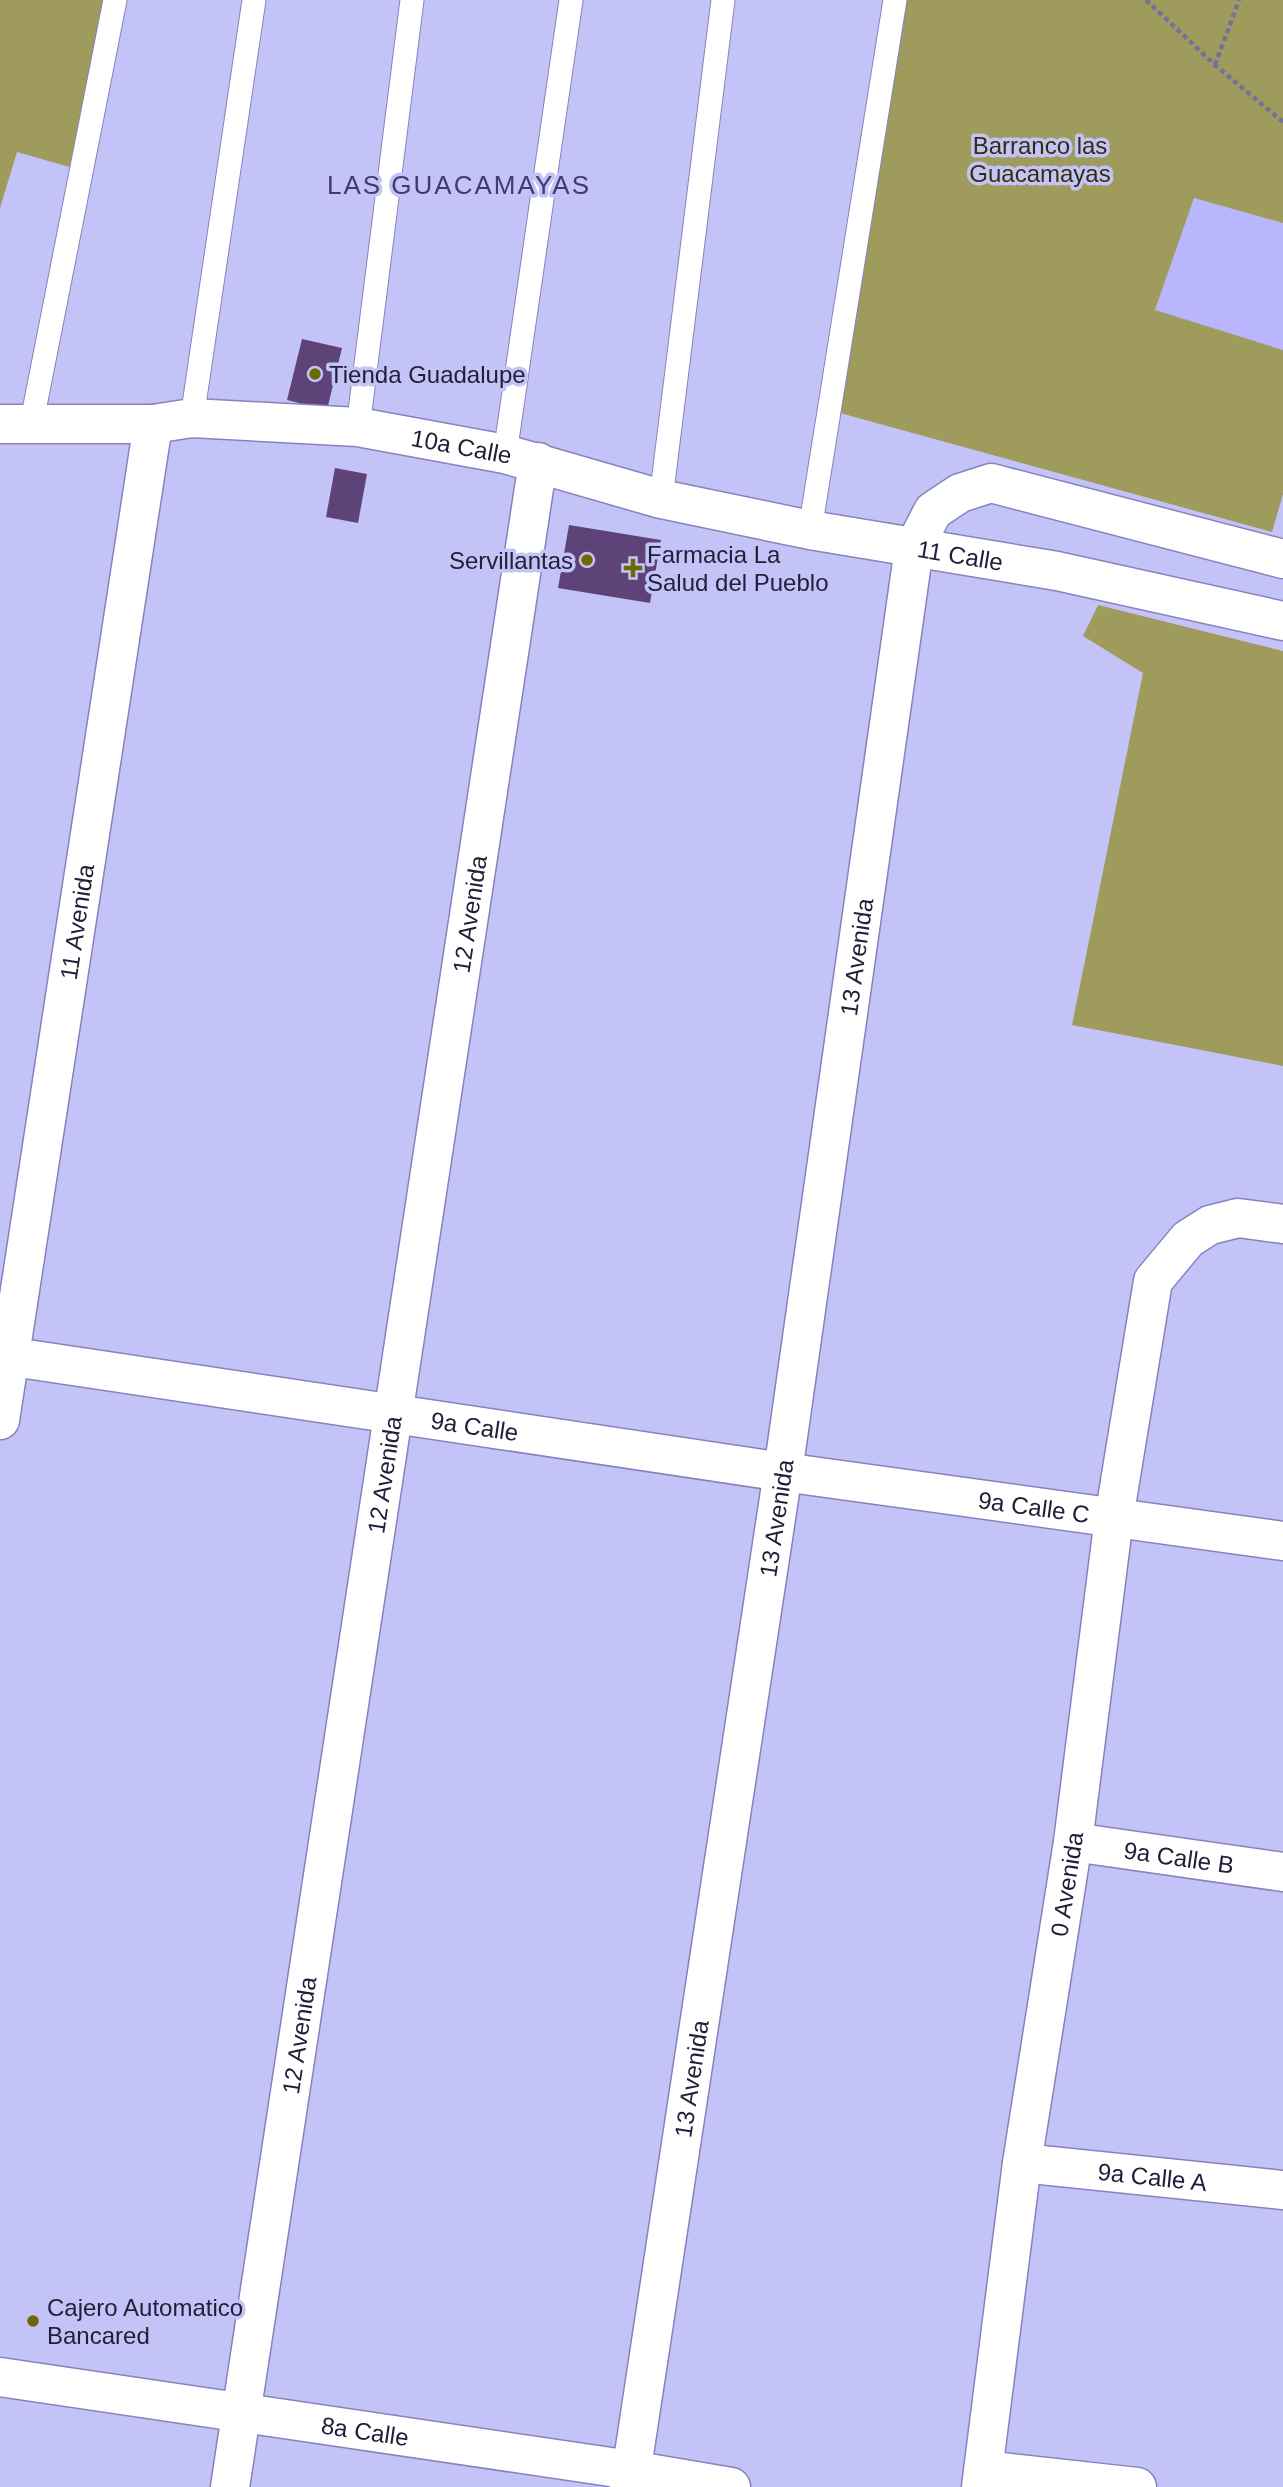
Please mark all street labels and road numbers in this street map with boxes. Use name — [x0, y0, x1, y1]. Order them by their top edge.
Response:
street label: 10a Calle — [409, 424, 514, 468]
street label: 11 Calle — [915, 535, 1005, 575]
street label: 12 Avenida — [447, 853, 492, 975]
street label: 11 Avenida — [54, 862, 99, 982]
street label: 13 Avenida — [834, 896, 878, 1017]
street label: 9a Calle — [429, 1406, 520, 1446]
street label: 12 Avenida — [362, 1413, 406, 1535]
street label: 13 Avenida — [754, 1457, 798, 1579]
street label: 9a Calle C — [977, 1486, 1091, 1528]
street label: 0 Avenida — [1045, 1830, 1088, 1938]
street label: 9a Calle B — [1122, 1836, 1236, 1878]
street label: 12 Avenida — [276, 1974, 321, 2096]
street label: 13 Avenida — [669, 2017, 713, 2139]
street label: 9a Calle A — [1096, 2157, 1208, 2196]
street label: 8a Calle — [319, 2411, 411, 2451]

